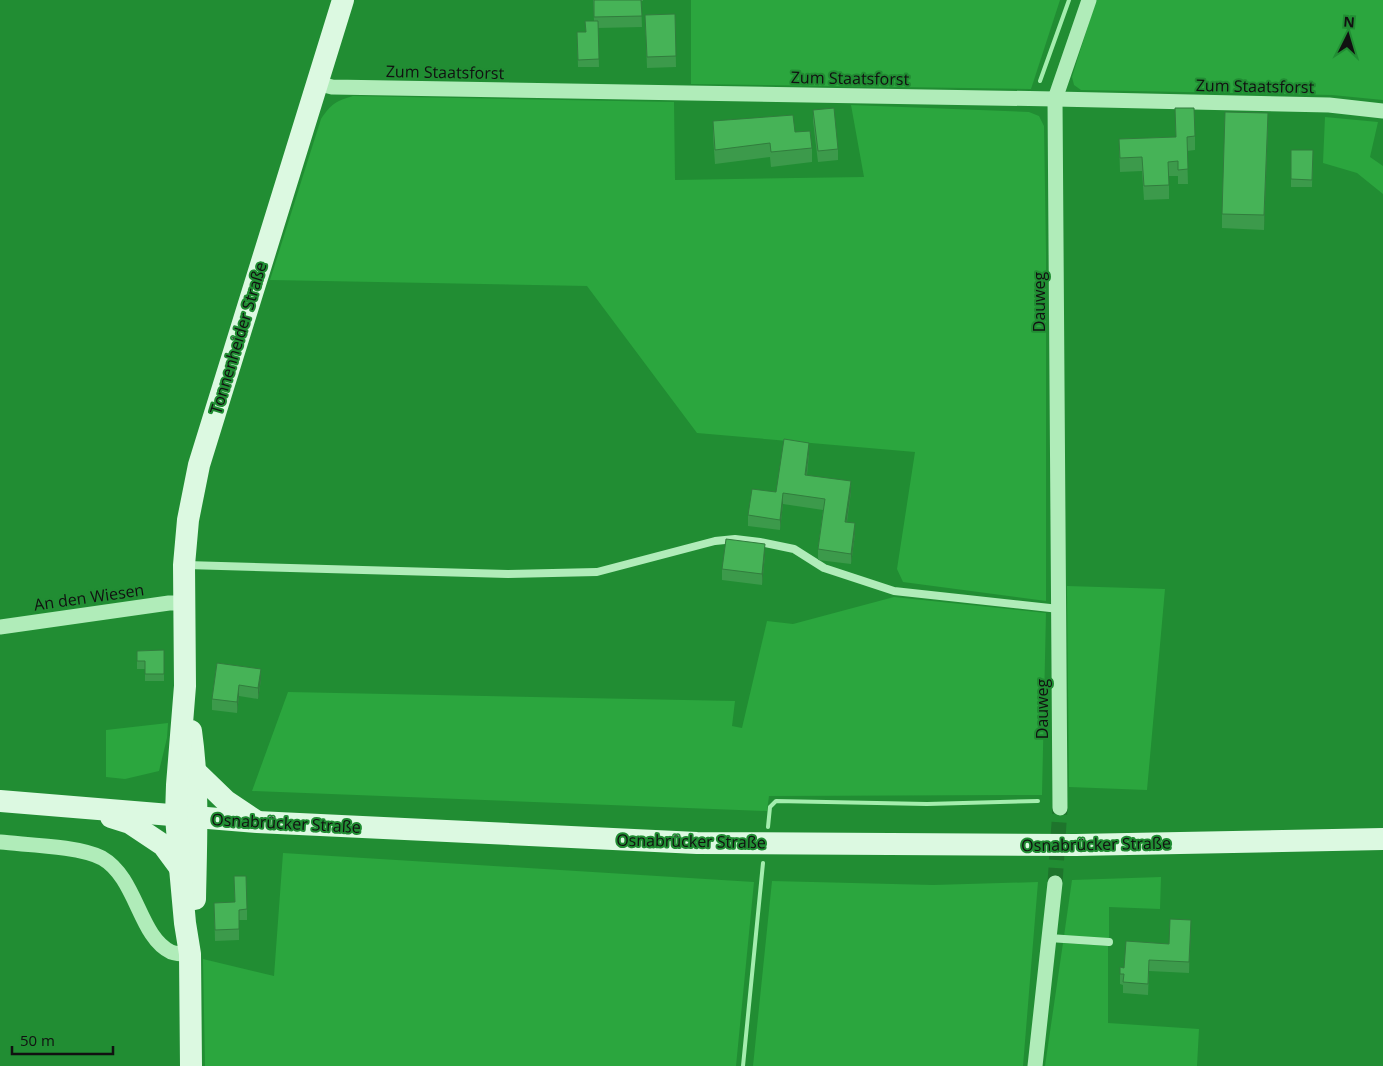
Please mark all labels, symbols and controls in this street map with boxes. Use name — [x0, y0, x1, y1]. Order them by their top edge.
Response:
north arrow — [1323, 10, 1373, 60]
text: N — [1343, 12, 1356, 32]
street label: Zum Staatsforst — [386, 60, 505, 84]
street label: Zum Staatsforst — [791, 66, 910, 90]
street label: Zum Staatsforst — [1196, 74, 1315, 98]
street label: Tonnenheider Straße — [204, 259, 272, 417]
street label: Dauweg — [1028, 272, 1050, 332]
street label: An den Wiesen — [32, 578, 146, 616]
street label: Dauweg — [1031, 679, 1053, 739]
street label: Osnabrücker Straße — [211, 808, 361, 838]
street label: Osnabrücker Straße — [616, 829, 766, 853]
street label: Osnabrücker Straße — [1021, 832, 1171, 856]
scale bar — [12, 1024, 114, 1056]
text: 50 m — [20, 1030, 55, 1050]

